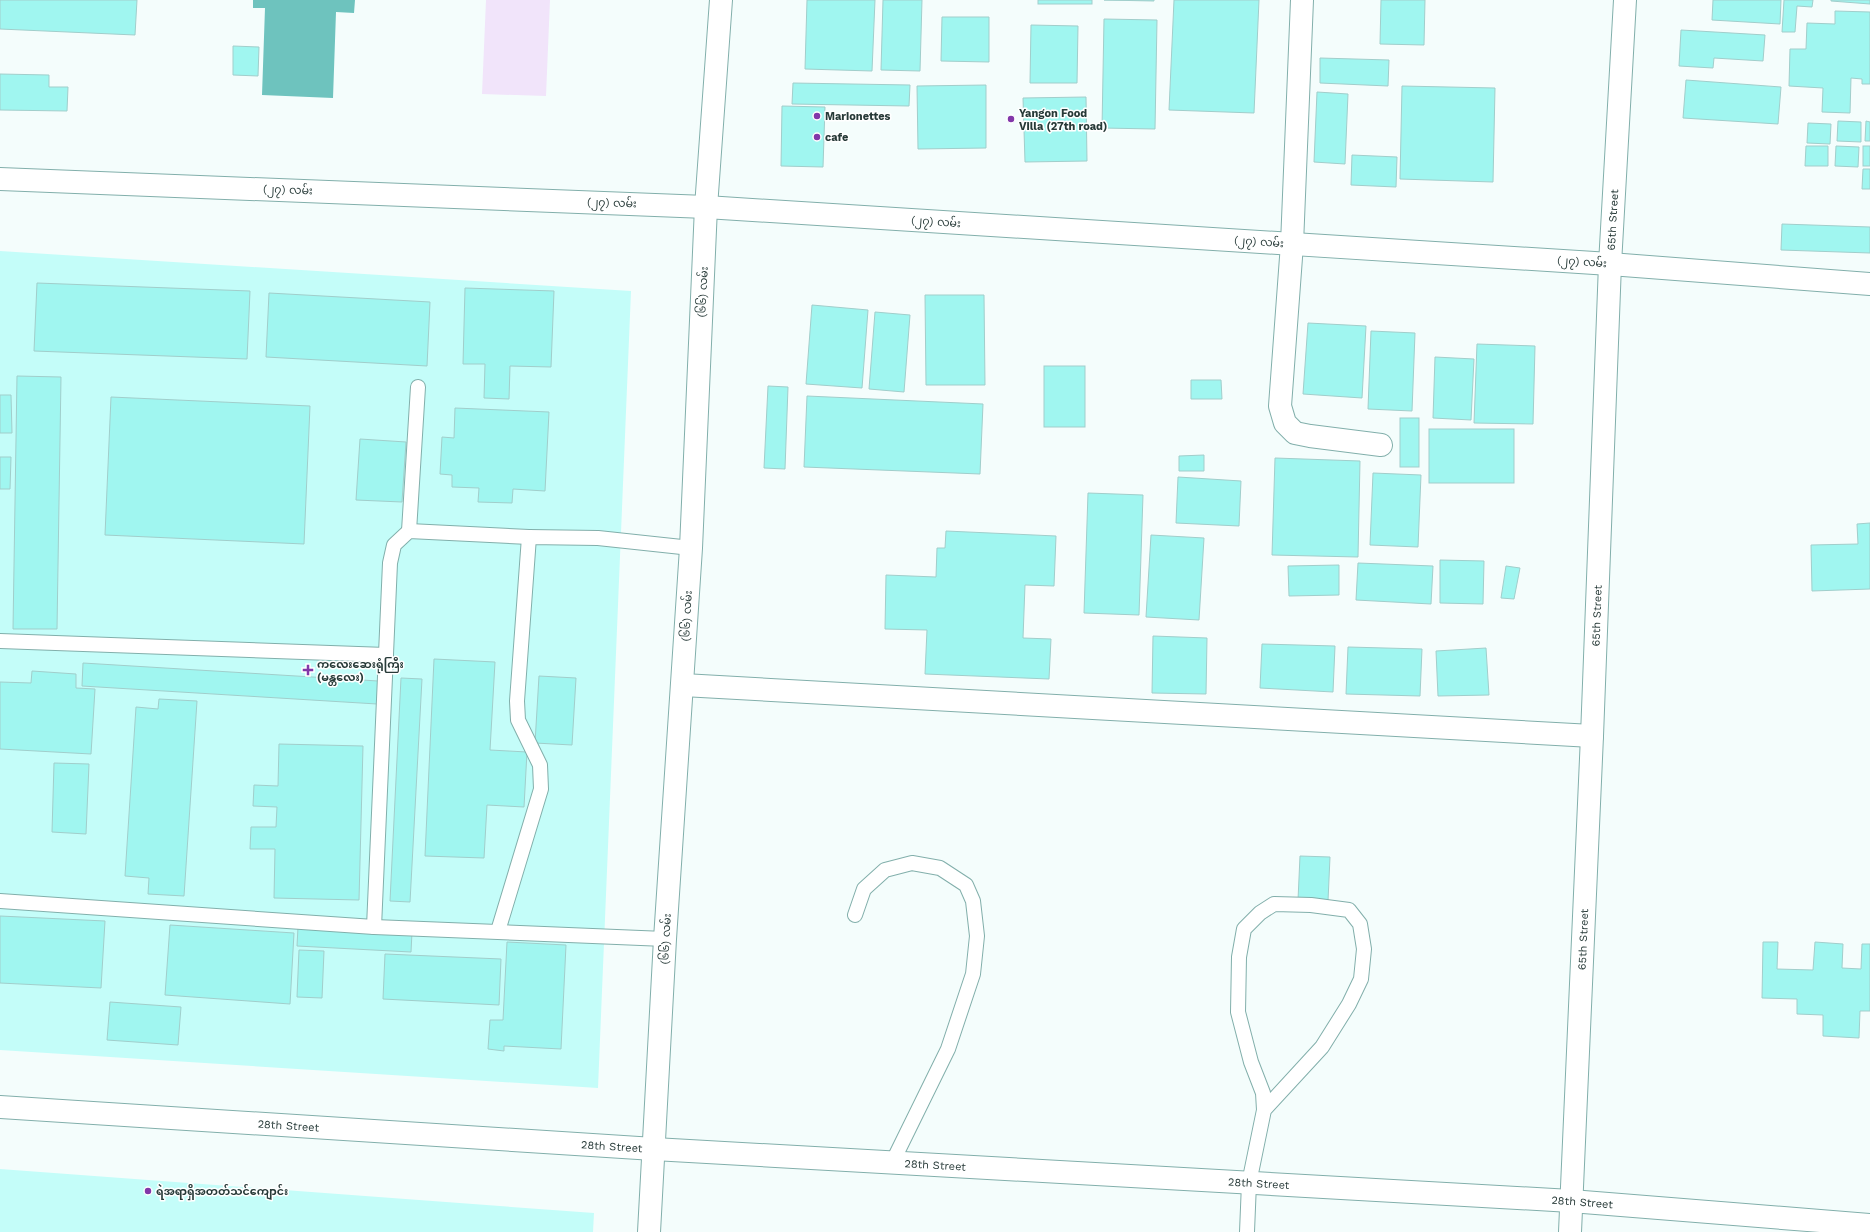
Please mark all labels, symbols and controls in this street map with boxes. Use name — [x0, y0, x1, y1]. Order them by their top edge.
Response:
place label: Yangon Food Villa (27th road) — [1019, 107, 1107, 133]
place label: Marionettes — [825, 110, 891, 123]
marker: Marionettes — [812, 111, 822, 121]
marker: Yangon Food Villa (27th road) — [1006, 114, 1016, 124]
place label: cafe — [825, 131, 848, 144]
marker: cafe — [812, 132, 822, 142]
street label: (၂၇) လမ်း — [263, 182, 313, 199]
street label: 65th Street — [1604, 188, 1621, 251]
street label: (၂၇) လမ်း — [587, 195, 637, 212]
street label: (၂၇) လမ်း — [911, 213, 961, 232]
street label: (၂၇) လမ်း — [1234, 233, 1284, 252]
street label: (၂၇) လမ်း — [1557, 253, 1607, 272]
street label: (၆၆) လမ်း — [694, 266, 711, 318]
street label: 65th Street — [1589, 584, 1604, 647]
street label: (၆၆) လမ်း — [678, 590, 695, 642]
place label: ကလေးဆေးရုံကြီး (မန္တလေး) — [317, 657, 404, 686]
marker: ကလေးဆေးရုံကြီး (မန္တလေး) — [302, 664, 314, 676]
street label: 65th Street — [1575, 908, 1591, 970]
street label: (၆၆) လမ်း — [657, 913, 674, 965]
street label: 28th Street — [257, 1117, 320, 1134]
street label: 28th Street — [581, 1138, 643, 1155]
street label: 28th Street — [904, 1157, 967, 1173]
street label: 28th Street — [1228, 1175, 1290, 1192]
place label: ရဲအရာရှိအတတ်သင်ကျောင်း — [156, 1184, 288, 1201]
marker: ရဲအရာရှိအတတ်သင်ကျောင်း — [143, 1186, 153, 1196]
street label: 28th Street — [1551, 1193, 1614, 1211]

